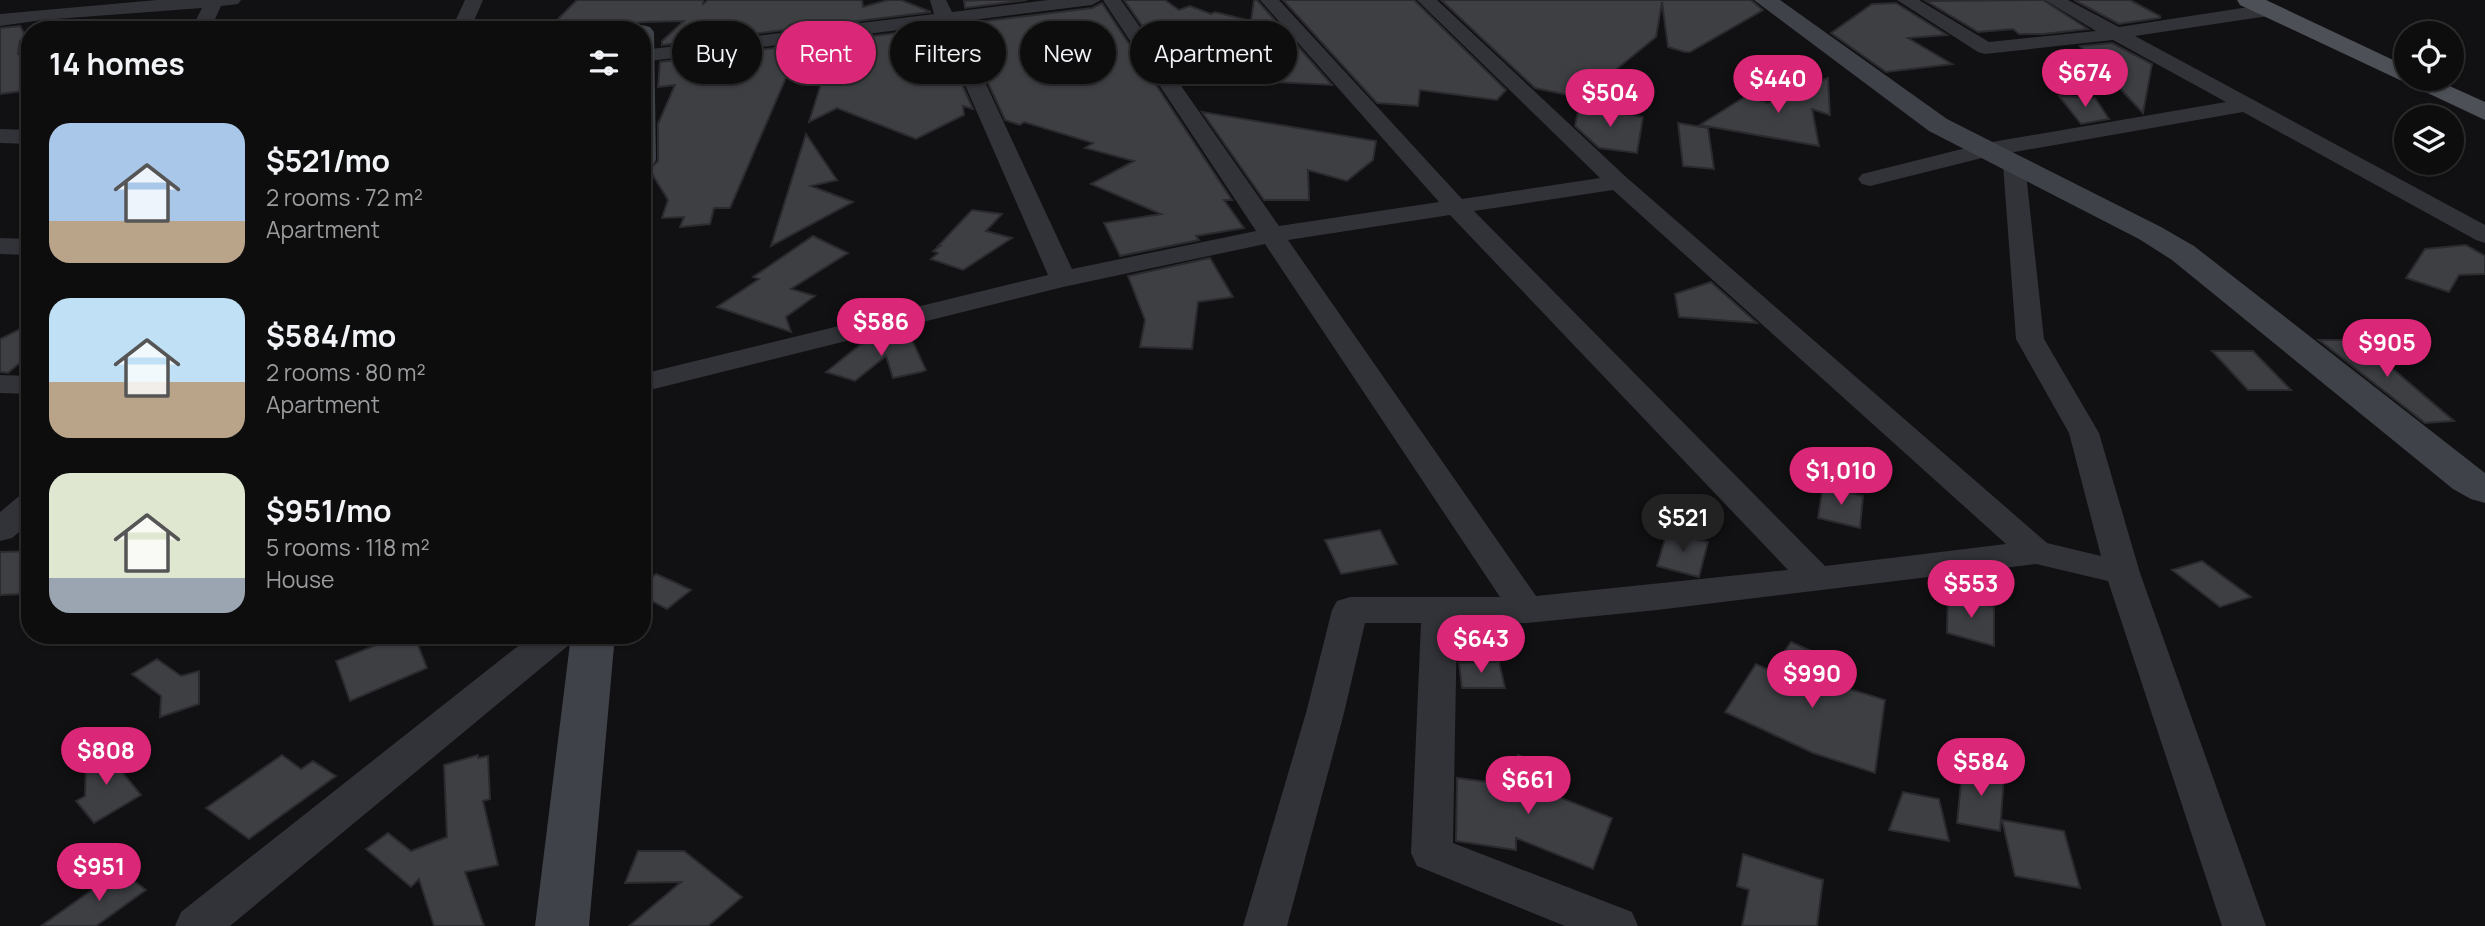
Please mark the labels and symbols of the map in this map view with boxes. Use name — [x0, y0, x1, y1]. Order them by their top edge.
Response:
pin: $674 — [2044, 50, 2126, 109]
pin: $440 — [1737, 55, 1819, 115]
pin: $504 — [1569, 69, 1651, 129]
pin: $586 — [840, 298, 922, 358]
pin: $905 — [2346, 320, 2428, 379]
pin: $1,010 — [1784, 448, 1898, 507]
pin: $521 — [1642, 494, 1724, 554]
pin: $553 — [1930, 560, 2012, 620]
pin: $643 — [1440, 616, 1522, 675]
pin: $990 — [1771, 650, 1853, 710]
pin: $808 — [65, 728, 147, 787]
pin: $584 — [1940, 738, 2022, 798]
pin: $661 — [1487, 756, 1569, 816]
pin: $951 — [58, 844, 140, 903]

